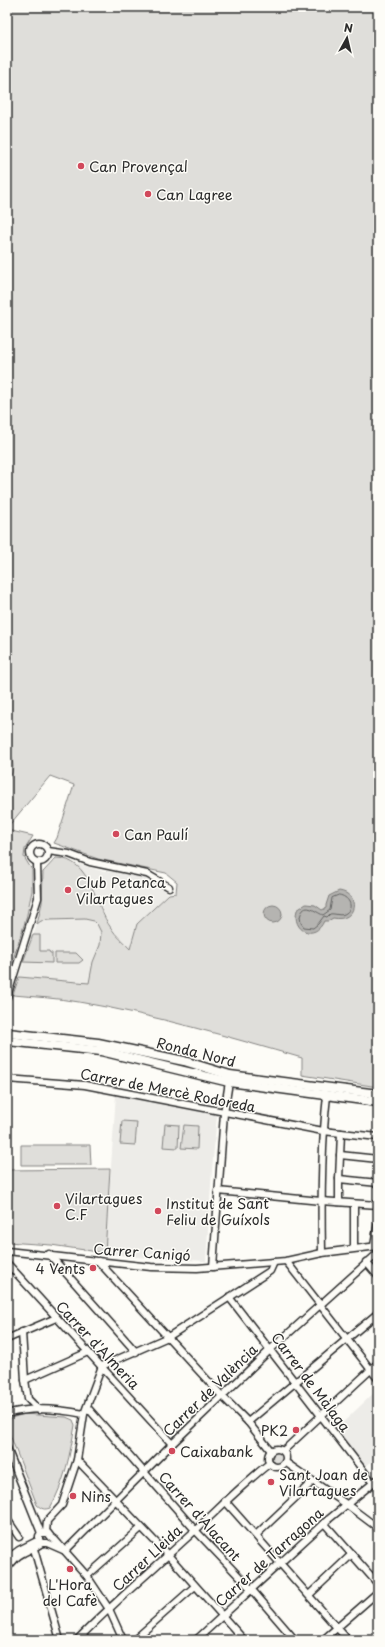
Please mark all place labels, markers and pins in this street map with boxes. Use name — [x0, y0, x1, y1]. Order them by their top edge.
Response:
place label: Can Provençal — [89, 156, 188, 177]
marker: Can Provençal — [76, 161, 86, 171]
place label: Can Lagree — [156, 184, 233, 205]
marker: Can Lagree — [143, 189, 153, 199]
place label: Can Paulí — [124, 824, 188, 845]
marker: Can Paulí — [111, 829, 121, 839]
place label: Club Petanca Vilartagues — [76, 872, 166, 909]
marker: Club Petanca Vilartagues — [63, 885, 73, 895]
place label: Vilartagues C.F — [65, 1188, 142, 1225]
place label: Institut de Sant Feliu de Guíxols — [166, 1193, 270, 1230]
marker: Vilartagues C.F — [52, 1201, 62, 1211]
marker: Institut de Sant Feliu de Guíxols — [153, 1206, 163, 1216]
place label: 4 Vents — [36, 1258, 85, 1279]
marker: 4 Vents — [88, 1263, 98, 1273]
place label: PK2 — [261, 1420, 288, 1441]
marker: PK2 — [291, 1425, 301, 1435]
place label: Caixabank — [180, 1441, 253, 1462]
marker: Caixabank — [167, 1446, 177, 1456]
place label: Sant Joan de Vilartagues — [279, 1464, 369, 1501]
marker: Sant Joan de Vilartagues — [266, 1477, 276, 1487]
place label: Nins — [81, 1486, 111, 1507]
marker: Nins — [68, 1491, 78, 1501]
marker: L'Hora del Cafè — [65, 1564, 75, 1574]
place label: L'Hora del Cafè — [43, 1574, 97, 1611]

